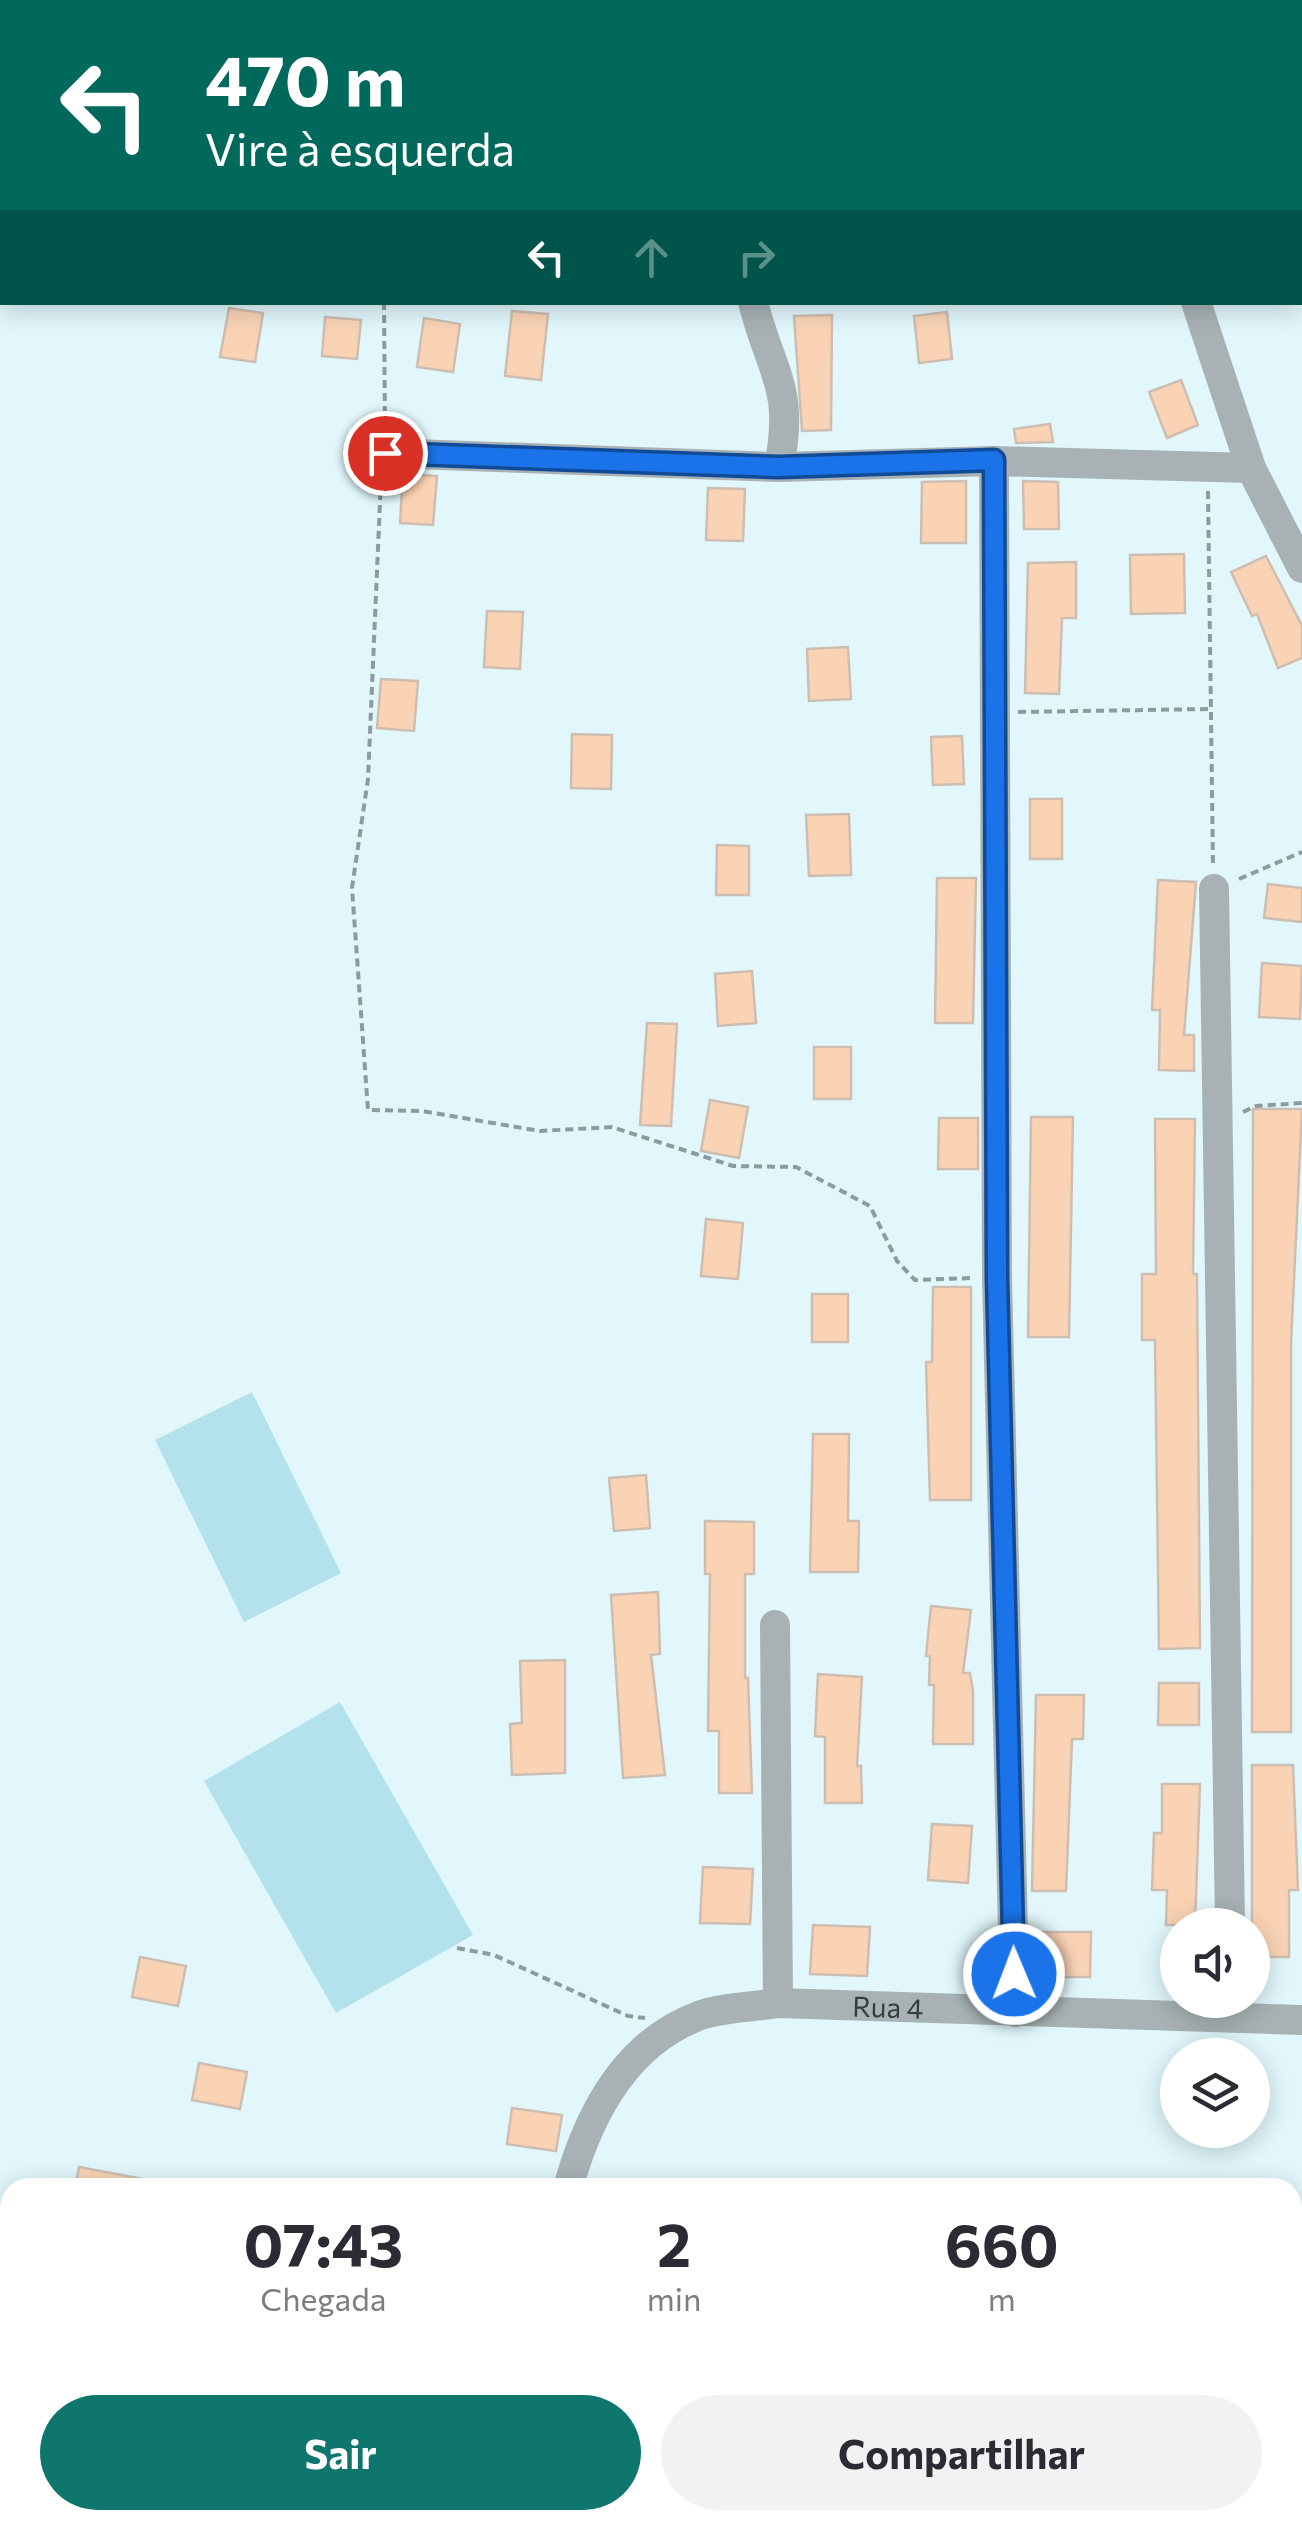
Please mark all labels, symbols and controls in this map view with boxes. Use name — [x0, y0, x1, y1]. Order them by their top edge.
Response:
text: 470 m — [205, 35, 406, 120]
icon: left — [40, 40, 170, 170]
text: Vire à esquerda — [205, 120, 515, 175]
icon: left — [519, 230, 574, 285]
icon: ahead — [624, 230, 679, 285]
icon: right — [729, 230, 784, 285]
pin — [343, 411, 428, 496]
icon: arrive — [358, 426, 413, 481]
map controls — [1160, 1908, 1270, 2148]
button: sound — [1160, 1908, 1270, 2018]
position arrow — [962, 1922, 1066, 2026]
street label: Rua 4 — [852, 1988, 924, 2025]
button: layers — [1160, 2038, 1270, 2148]
text: 07:43 — [243, 2206, 403, 2279]
text: 2 — [657, 2206, 691, 2279]
text: 660 — [945, 2206, 1059, 2279]
text: Chegada — [260, 2278, 386, 2318]
text: min — [647, 2278, 701, 2318]
text: m — [988, 2278, 1016, 2318]
button: Sair — [40, 2395, 641, 2510]
button: Compartilhar — [661, 2395, 1262, 2510]

